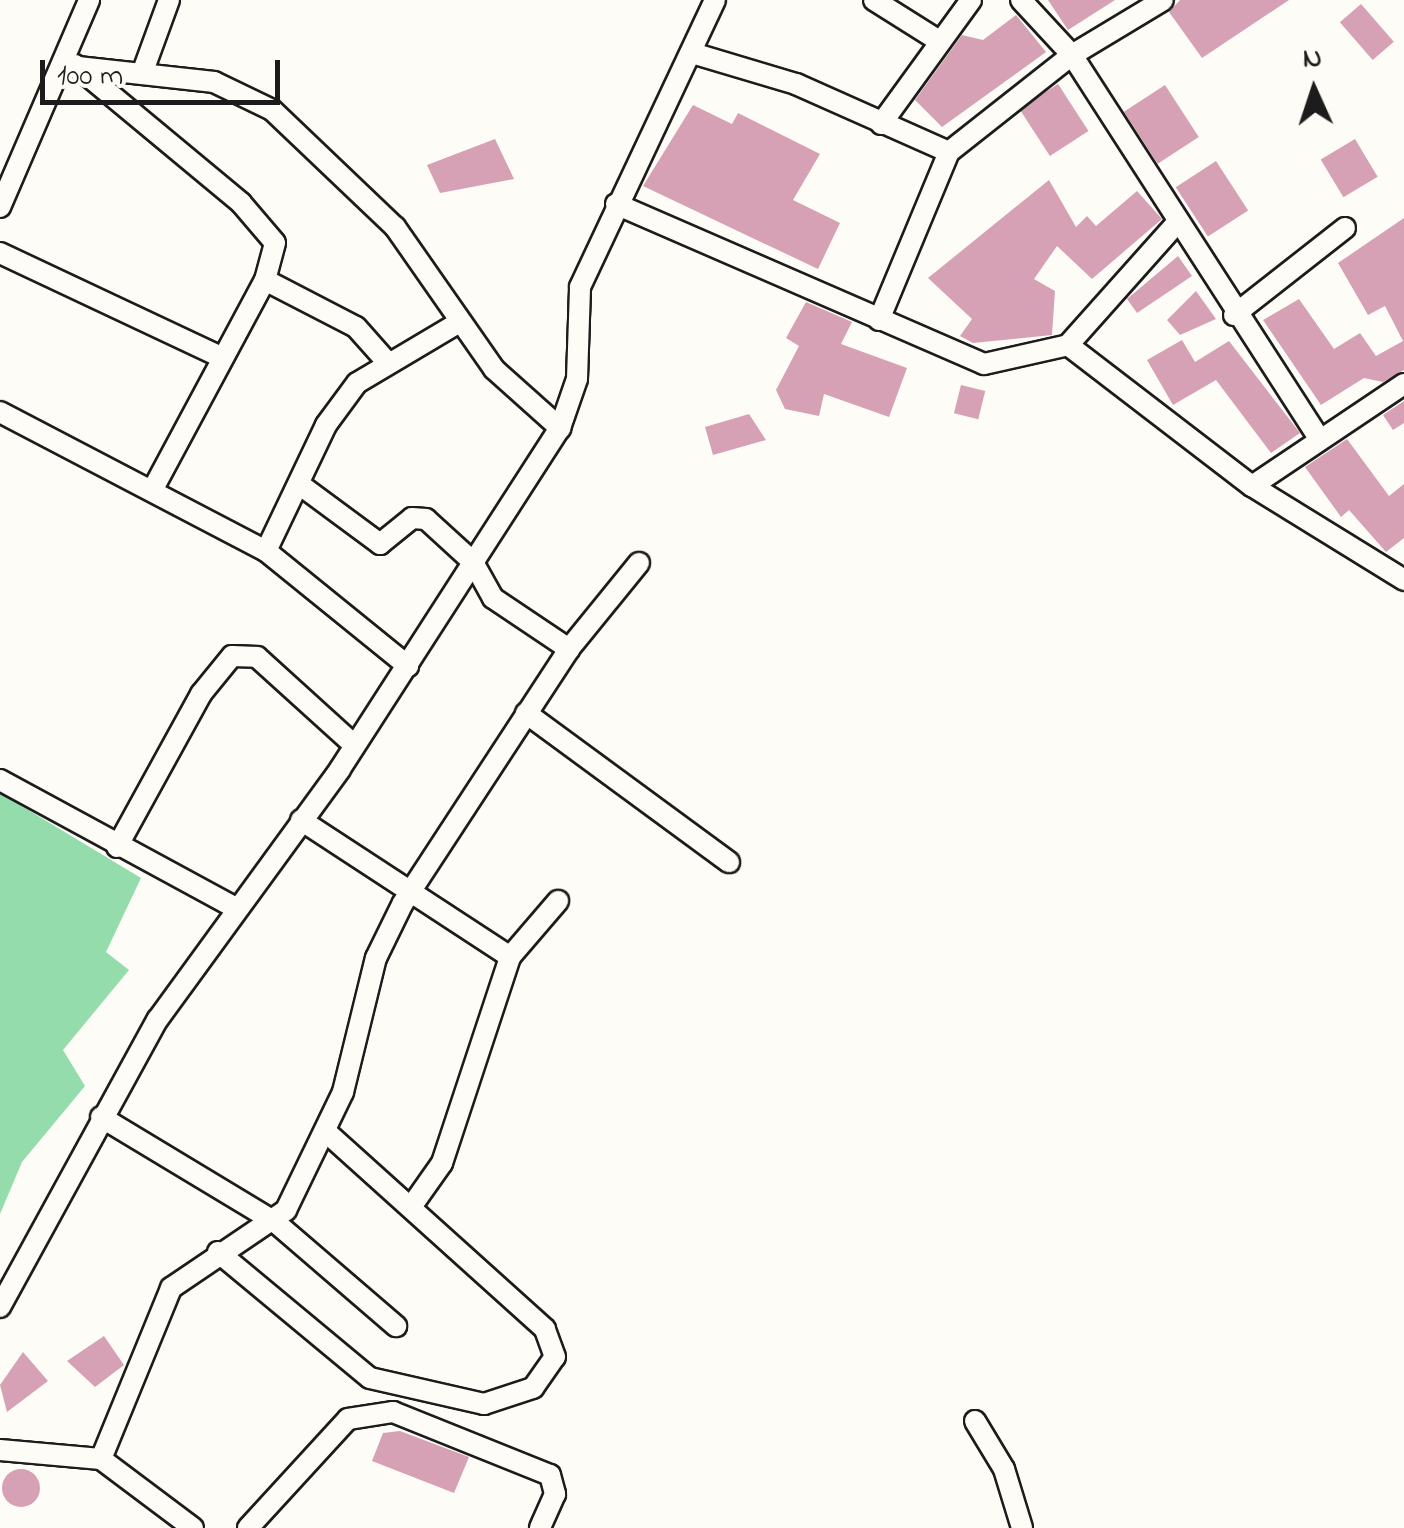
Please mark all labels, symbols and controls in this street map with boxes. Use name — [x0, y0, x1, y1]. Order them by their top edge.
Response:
text: N — [1302, 39, 1323, 81]
scale bar — [45, 40, 285, 102]
north arrow — [1264, 40, 1364, 140]
text: 100 m — [57, 55, 123, 99]

